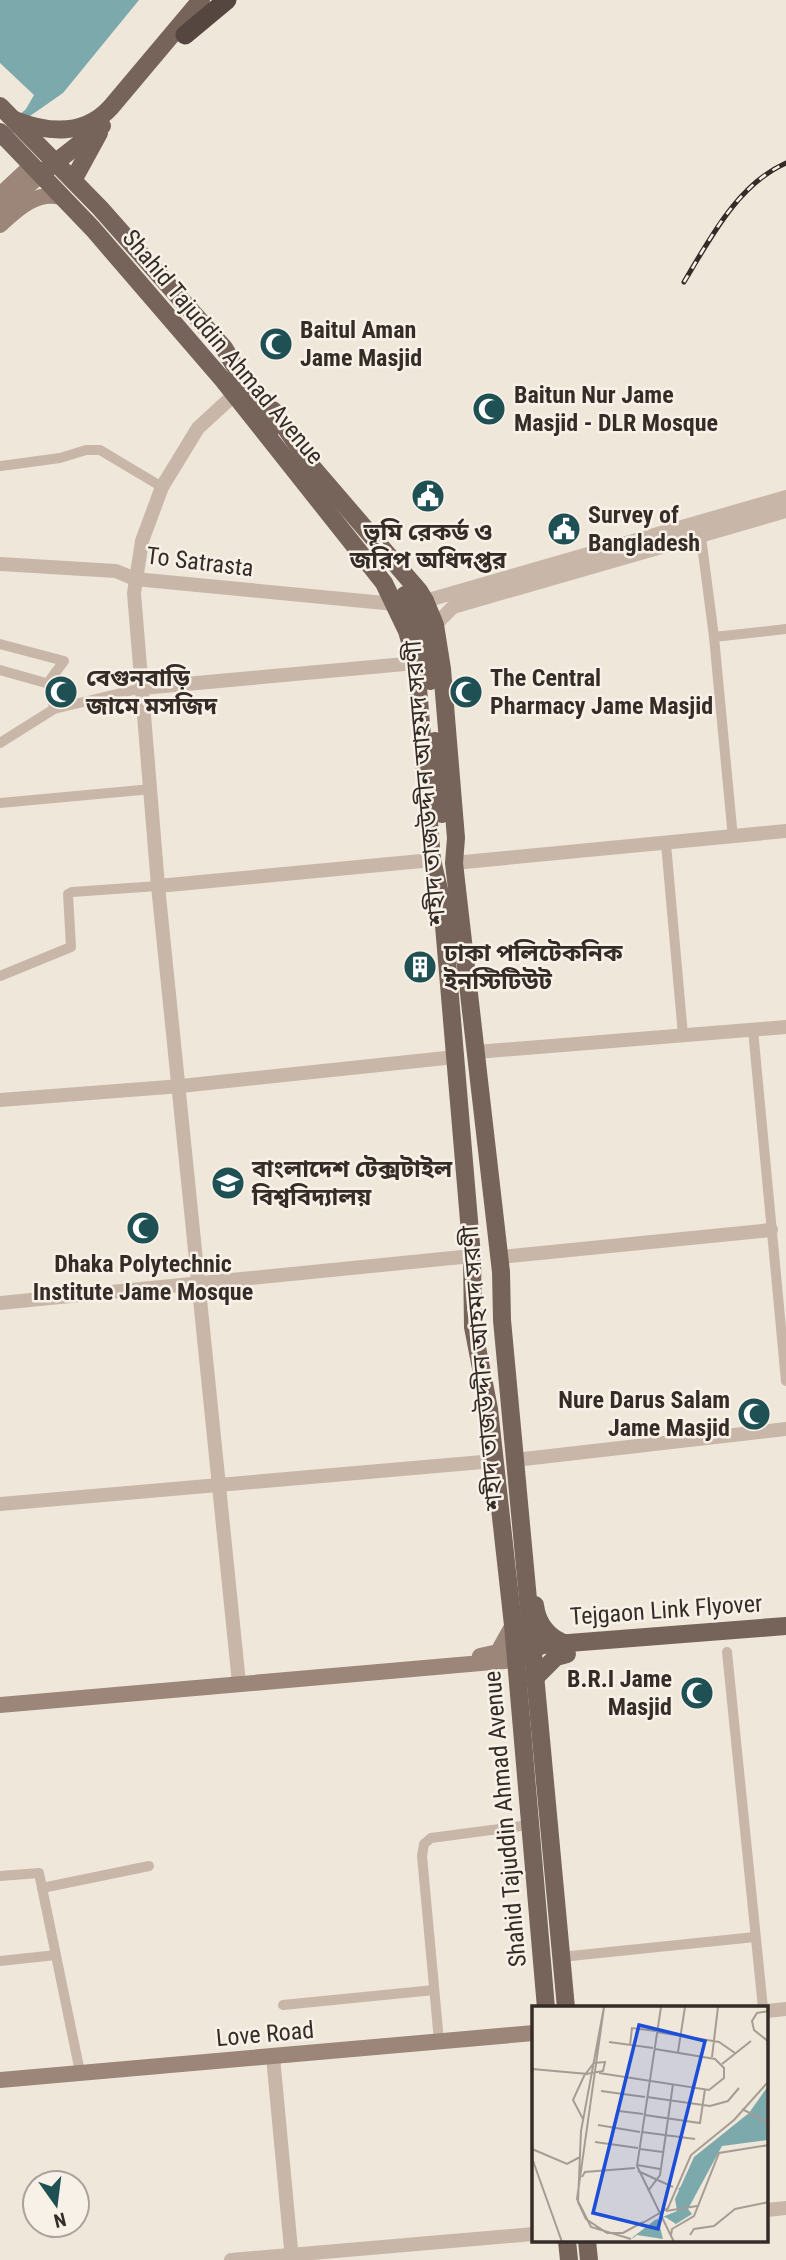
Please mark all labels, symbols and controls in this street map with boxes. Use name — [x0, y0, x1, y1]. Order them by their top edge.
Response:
street label: Shahid Tajuddin Ahmad Avenue — [117, 224, 329, 470]
place label: Baitul Aman Jame Masjid — [300, 316, 422, 372]
mosque icon: Baitul Aman Jame Masjid — [257, 325, 295, 363]
place label: Baitun Nur Jame Masjid - DLR Mosque — [514, 381, 718, 437]
mosque icon: Baitun Nur Jame Masjid - DLR Mosque — [470, 390, 508, 428]
public building icon: ভূমি রেকর্ড ও জরিপ অধিদপ্তর — [409, 477, 447, 515]
place label: Survey of Bangladesh — [588, 501, 700, 557]
public building icon: Survey of Bangladesh — [545, 510, 583, 548]
place label: ভূমি রেকর্ড ও জরিপ অধিদপ্তর — [349, 518, 507, 574]
street label: To Satrasta — [145, 542, 255, 582]
street label: শহীদ তাজউদ্দীন আহমদ সরণী — [399, 639, 451, 928]
place label: বেগুনবাড়ি জামে মসজিদ — [85, 664, 217, 720]
place label: The Central Pharmacy Jame Masjid — [490, 664, 713, 720]
mosque icon: বেগুনবাড়ি জামে মসজিদ — [42, 673, 80, 711]
mosque icon: The Central Pharmacy Jame Masjid — [447, 673, 485, 711]
place label: ঢাকা পলিটেকনিক ইনস্টিটিউট — [443, 939, 623, 995]
building icon: ঢাকা পলিটেকনিক ইনস্টিটিউট — [401, 948, 439, 986]
place label: বাংলাদেশ টেক্সটাইল বিশ্ববিদ্যালয় — [251, 1155, 453, 1211]
school or university icon: বাংলাদেশ টেক্সটাইল বিশ্ববিদ্যালয় — [209, 1164, 247, 1202]
mosque icon: Dhaka Polytechnic Institute Jame Mosque — [124, 1209, 162, 1247]
street label: শহীদ তাজউদ্দীন আহমদ সরণী — [456, 1224, 508, 1513]
place label: Dhaka Polytechnic Institute Jame Mosque — [33, 1250, 253, 1306]
place label: Nure Darus Salam Jame Masjid — [558, 1386, 730, 1442]
mosque icon: Nure Darus Salam Jame Masjid — [735, 1395, 773, 1433]
street label: Tejgaon Link Flyover — [569, 1589, 763, 1631]
place label: B.R.I Jame Masjid — [567, 1665, 672, 1721]
street label: Shahid Tajuddin Ahmad Avenue — [478, 1670, 532, 1968]
mosque icon: B.R.I Jame Masjid — [678, 1674, 716, 1712]
inset map — [532, 2006, 768, 2242]
street label: Love Road — [215, 2016, 315, 2052]
north arrow — [21, 2169, 91, 2239]
text: N — [52, 2207, 68, 2233]

